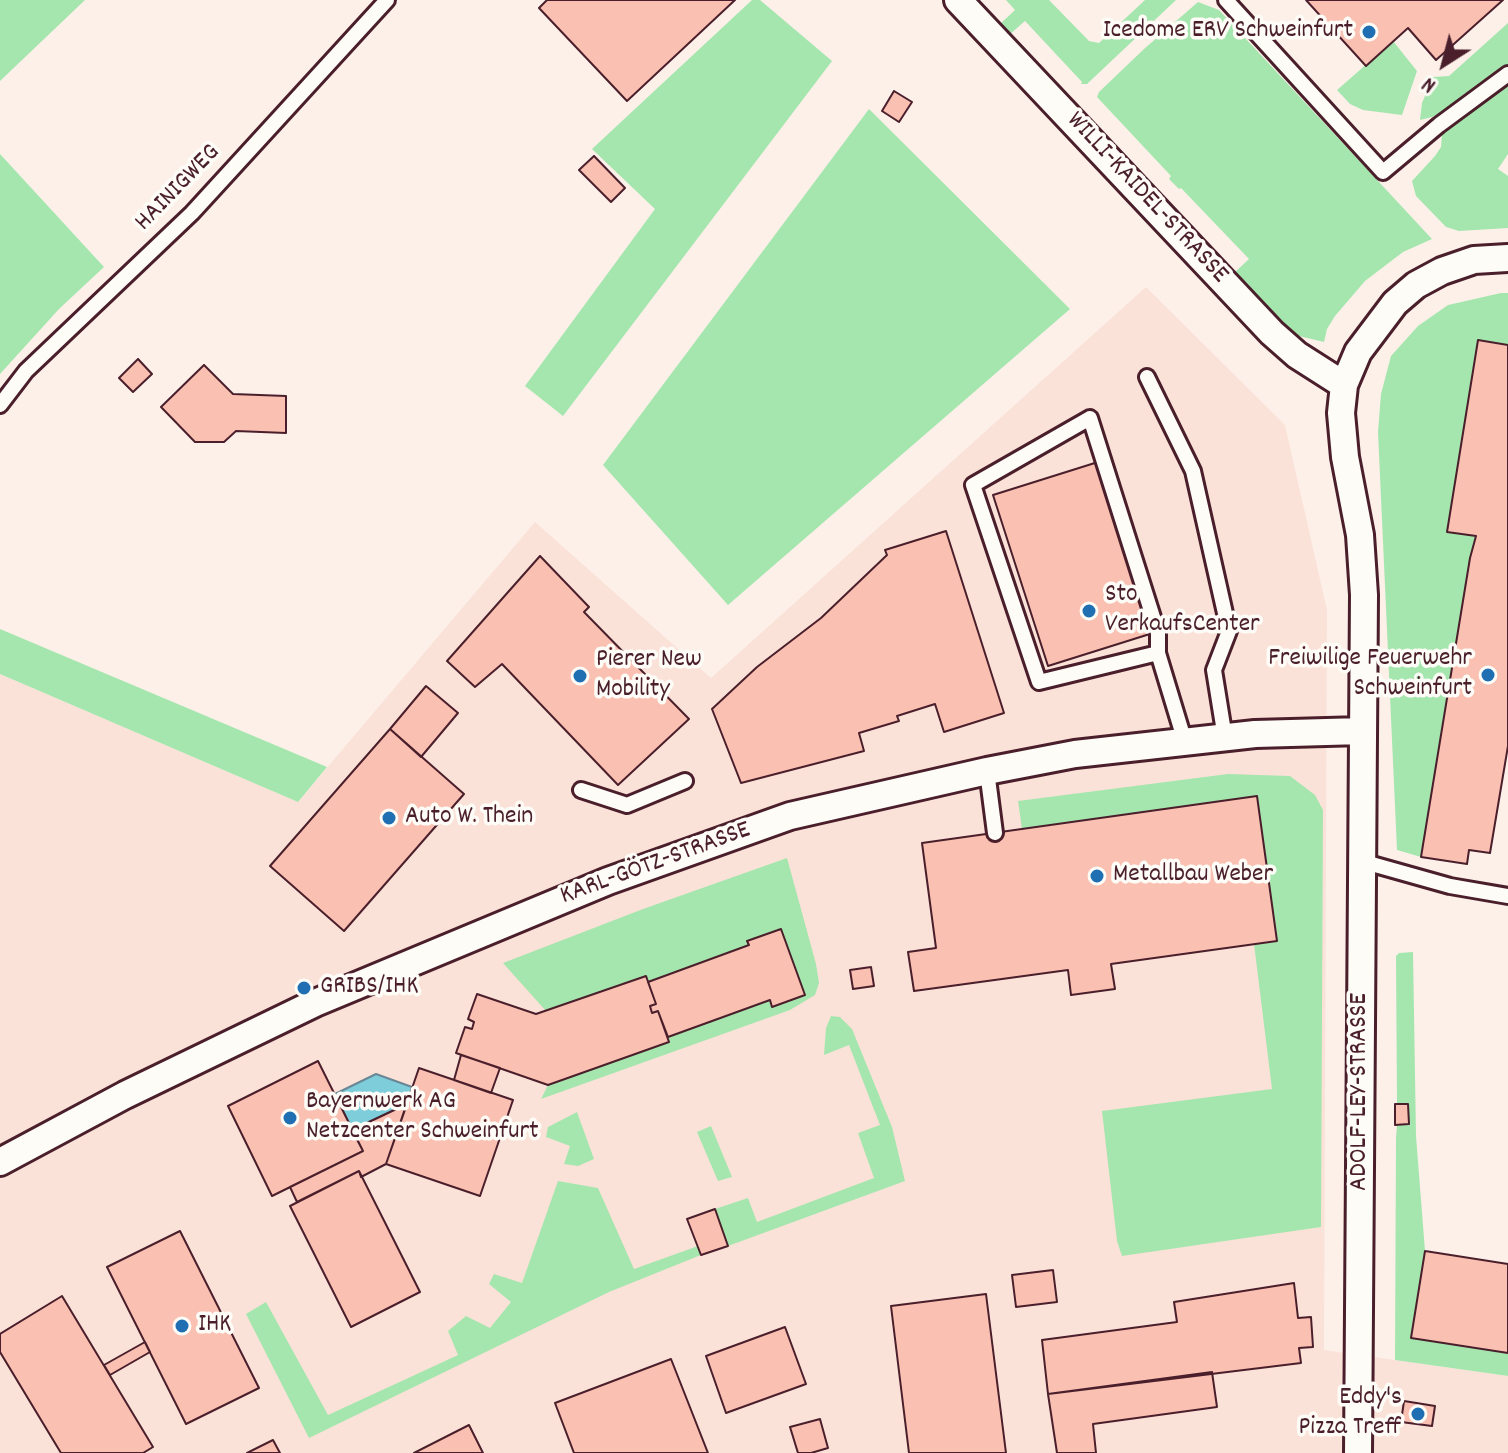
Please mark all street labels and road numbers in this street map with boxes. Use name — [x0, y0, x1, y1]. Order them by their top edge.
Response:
street label: WILLI-KAIDEL-STRASSE — [1058, 107, 1234, 291]
street label: HAINIGWEG — [130, 139, 228, 239]
street label: KARL-GÖTZ-STRASSE — [557, 816, 755, 914]
street label: ADOLF-LEY-STRASSE — [1345, 993, 1377, 1191]

